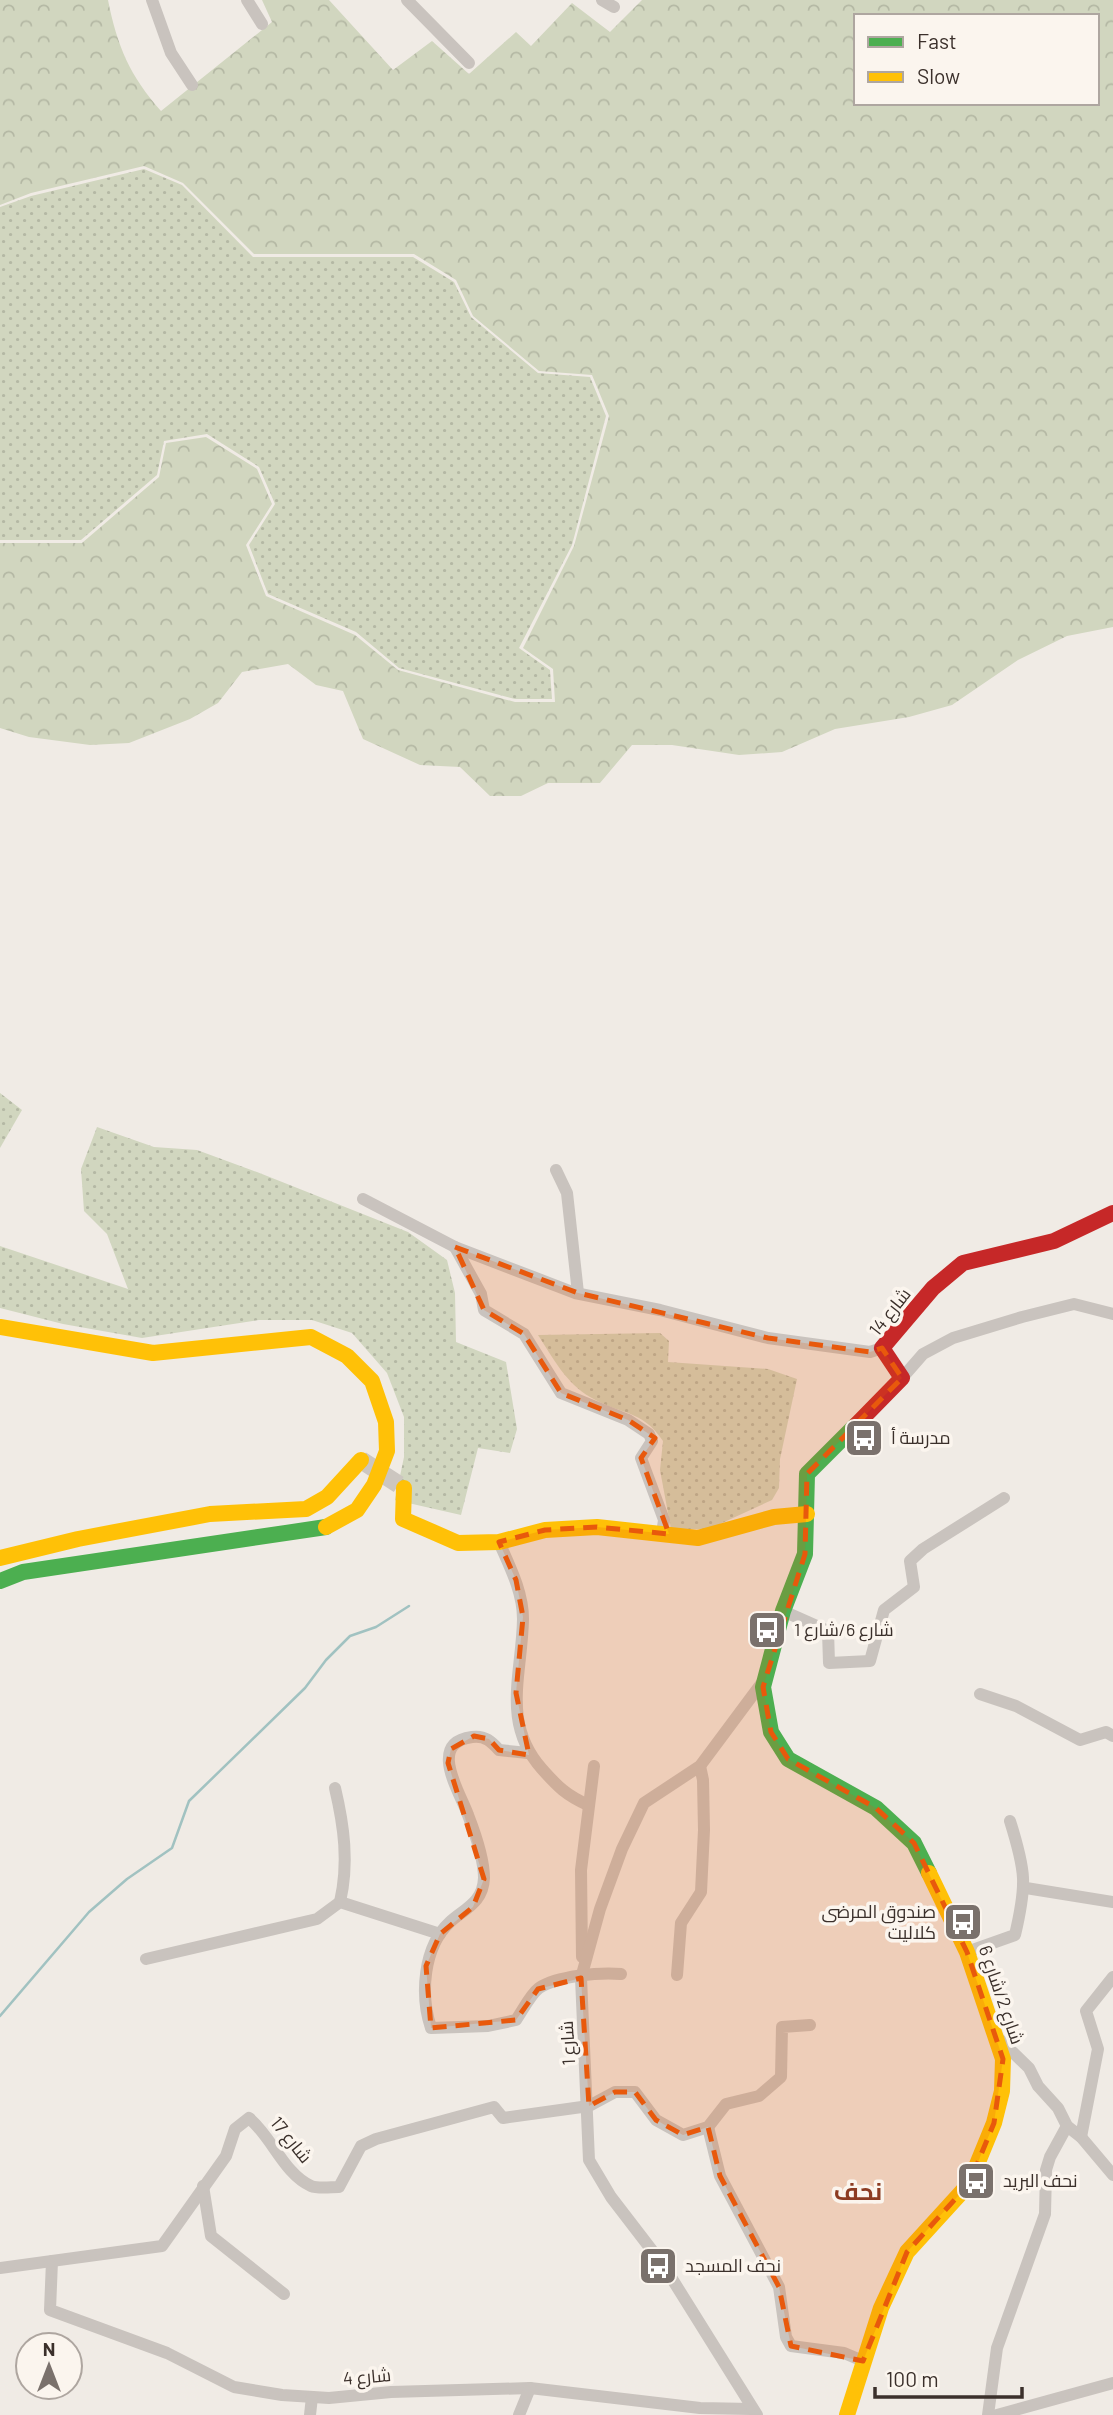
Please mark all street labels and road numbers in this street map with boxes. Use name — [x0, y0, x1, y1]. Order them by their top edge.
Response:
street label: شارع 14 — [864, 1283, 916, 1341]
street label: شارع 2/شارع 6 — [973, 1942, 1029, 2048]
street label: شارع 1 — [555, 2020, 581, 2066]
street label: شارع 17 — [265, 2112, 317, 2168]
street label: شارع 4 — [342, 2363, 392, 2391]

